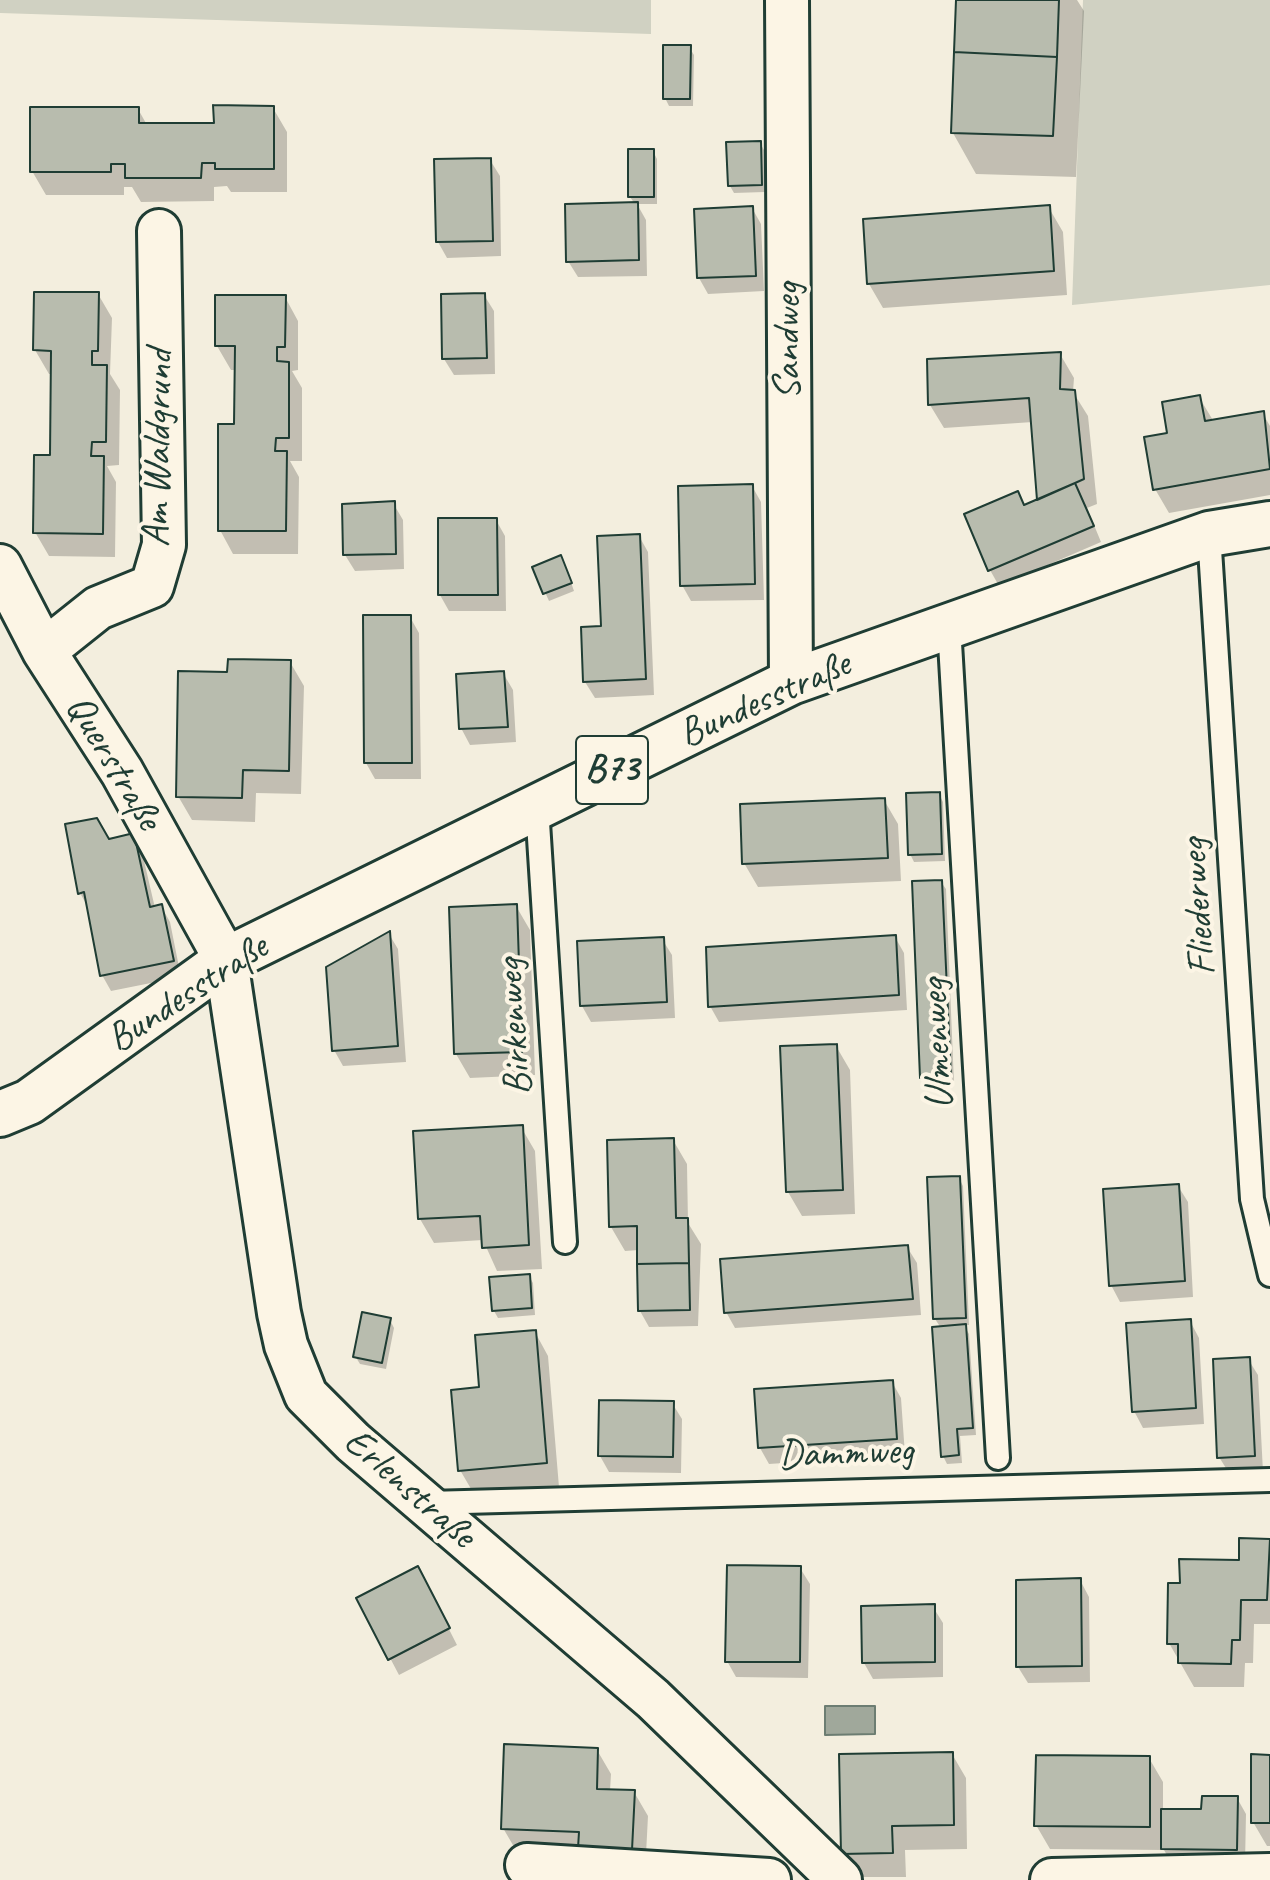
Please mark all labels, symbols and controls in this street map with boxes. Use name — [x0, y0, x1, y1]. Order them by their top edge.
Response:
street label: Sandweg — [765, 282, 813, 400]
street label: Am Waldgrund — [133, 349, 185, 547]
street label: Bundesstraße — [672, 641, 858, 759]
street label: Querstraße — [54, 687, 172, 839]
road number: B73 — [576, 736, 648, 804]
street label: Fliederweg — [1170, 837, 1228, 977]
street label: Bundesstraße — [98, 924, 278, 1064]
street label: Birkenweg — [486, 957, 544, 1097]
street label: Ulmenweg — [911, 978, 965, 1110]
street label: Erlenstraße — [333, 1419, 485, 1559]
street label: Dammweg — [778, 1428, 914, 1480]

